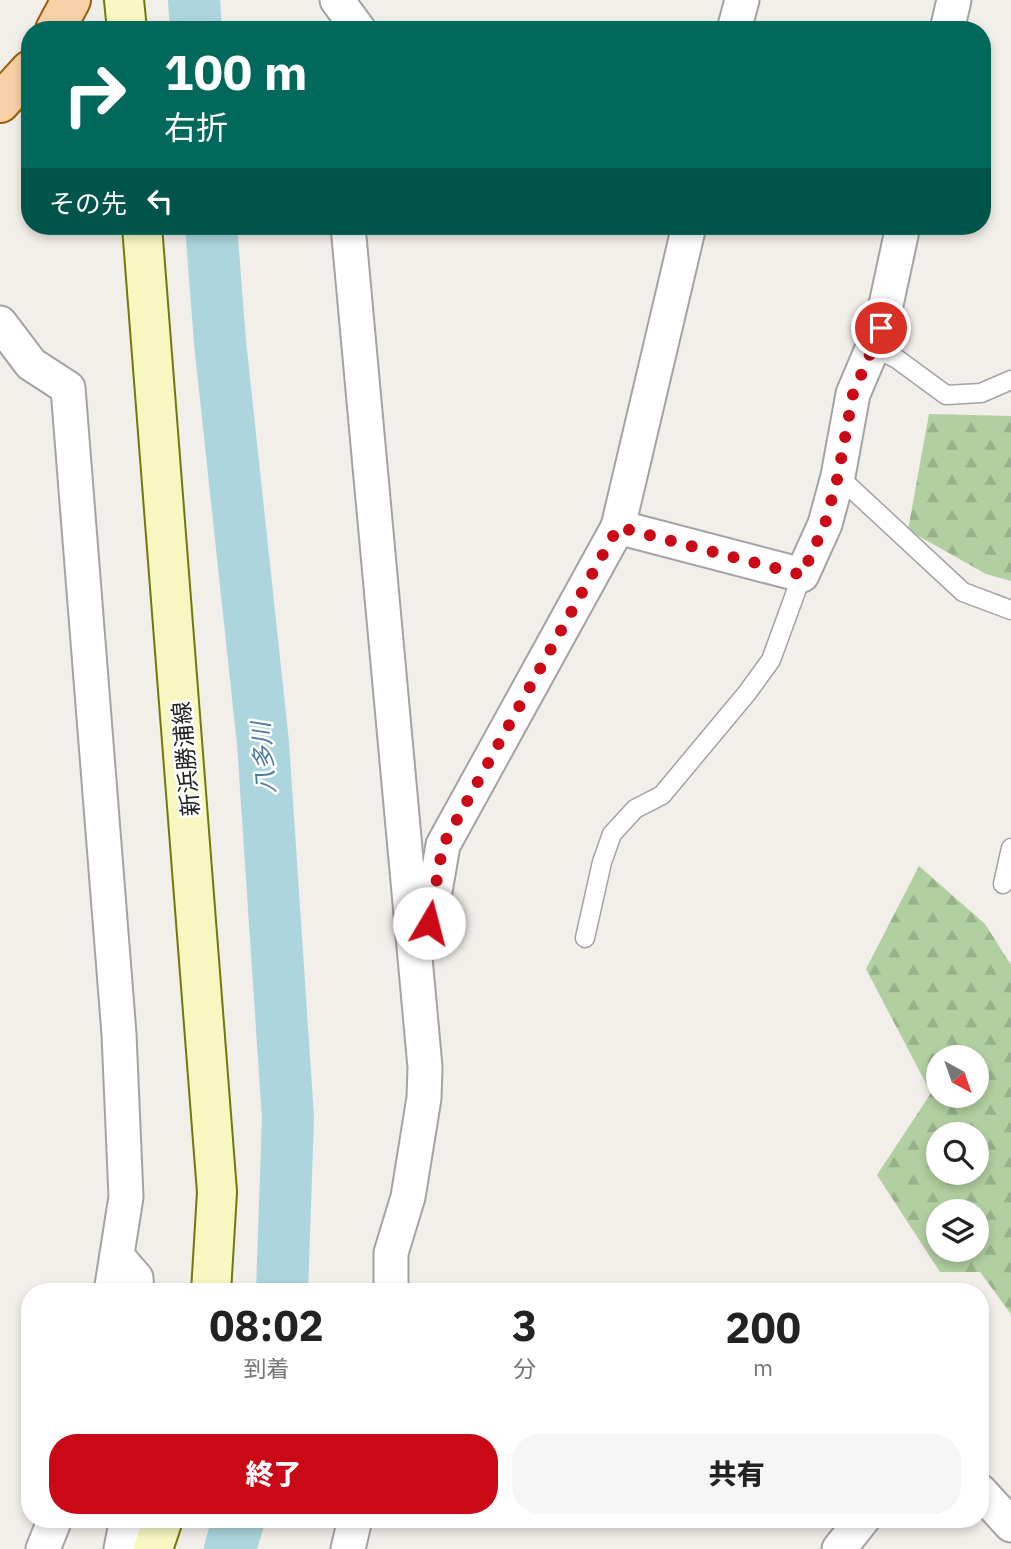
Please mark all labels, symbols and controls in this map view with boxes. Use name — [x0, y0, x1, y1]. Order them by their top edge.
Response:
text: 100 m — [164, 40, 308, 103]
icon: right — [49, 49, 140, 140]
text: 右折 — [164, 106, 228, 148]
icon: left — [141, 182, 179, 220]
text: その先 — [49, 186, 127, 220]
pin — [851, 298, 911, 358]
icon: arrive — [862, 309, 900, 347]
street label: 新浜勝浦線 — [165, 700, 205, 818]
water label: 八多川 — [244, 718, 282, 795]
position arrow — [392, 886, 466, 960]
north arrow — [926, 1045, 989, 1108]
map controls — [926, 1045, 989, 1262]
button: search — [926, 1122, 989, 1185]
button: layers — [926, 1199, 989, 1262]
text: 08:02 — [209, 1298, 324, 1353]
text: 3 — [512, 1298, 537, 1353]
text: 200 — [725, 1300, 801, 1355]
text: m — [753, 1352, 773, 1382]
text: 到着 — [243, 1353, 289, 1383]
text: 分 — [513, 1353, 536, 1383]
button: 終了 — [49, 1434, 498, 1514]
button: 共有 — [512, 1434, 961, 1514]

